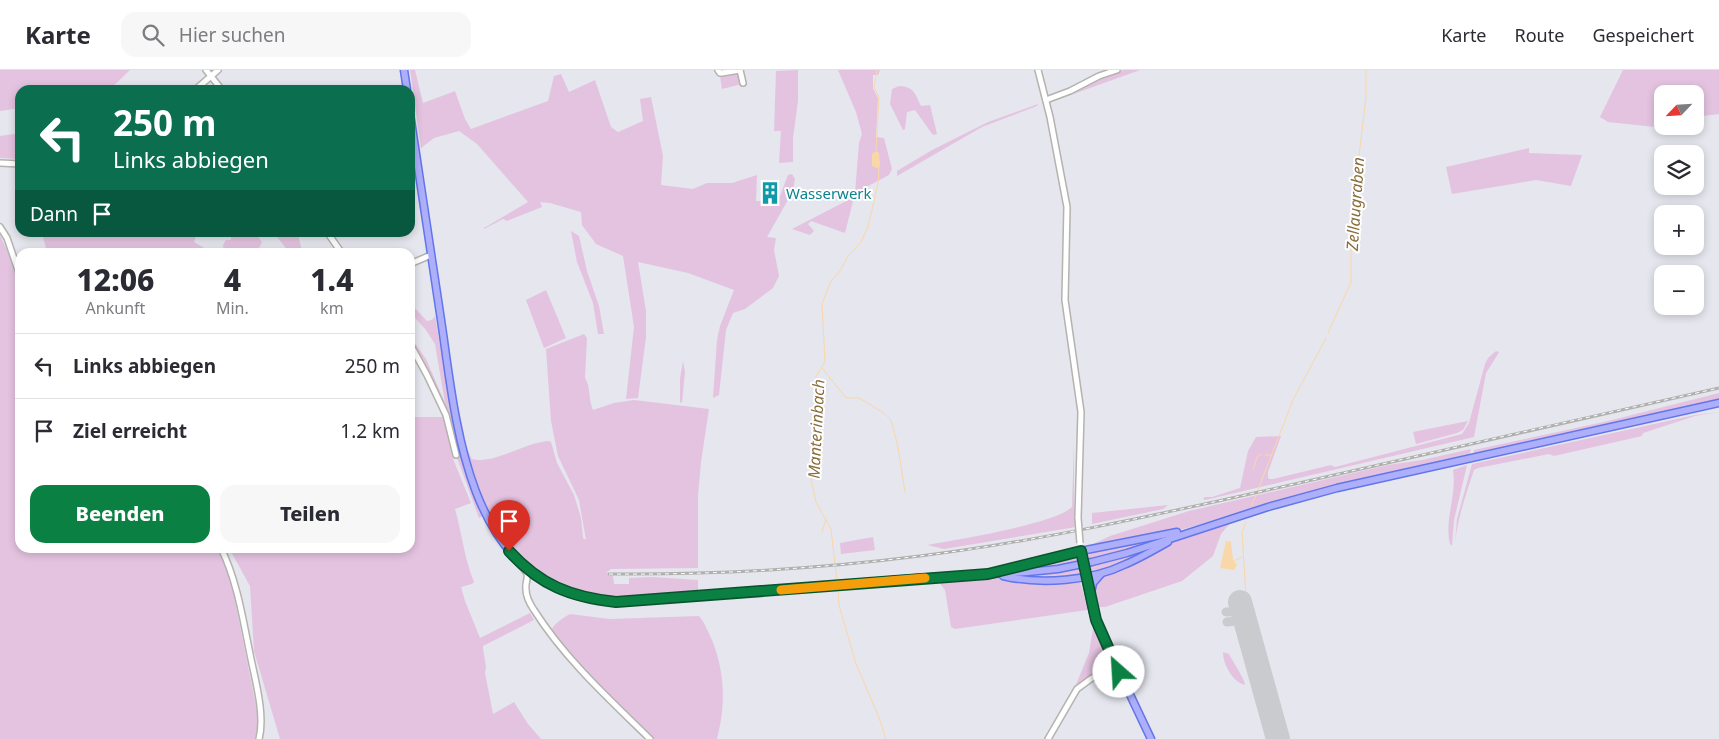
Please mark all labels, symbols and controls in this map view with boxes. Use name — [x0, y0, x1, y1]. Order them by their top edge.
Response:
search box — [121, 12, 471, 57]
text: Karte — [25, 18, 91, 51]
icon: search — [139, 21, 167, 49]
text: Hier suchen — [179, 22, 285, 48]
text: Karte — [1441, 23, 1487, 47]
text: Route — [1515, 23, 1564, 47]
text: Gespeichert — [1592, 23, 1694, 47]
north arrow — [1654, 85, 1704, 135]
map controls — [1654, 85, 1704, 315]
text: 250 m — [113, 99, 216, 146]
icon: left — [30, 105, 95, 170]
text: Links abbiegen — [113, 144, 269, 174]
button: layers — [1654, 145, 1704, 195]
water label: Zellaugraben — [1341, 156, 1369, 253]
building icon: Wasserwerk — [757, 180, 783, 206]
place label: Wasserwerk — [786, 183, 872, 203]
icon: arrive — [88, 200, 116, 228]
text: Dann — [30, 201, 78, 227]
button: + — [1654, 205, 1704, 255]
text: 12:06 — [77, 259, 154, 300]
text: 4 — [224, 259, 241, 300]
text: 1.4 — [310, 259, 353, 300]
button: − — [1654, 265, 1704, 315]
text: Ankunft — [86, 297, 145, 319]
text: Min. — [216, 297, 249, 319]
text: km — [320, 297, 344, 319]
icon: left — [30, 352, 58, 380]
text: Links abbiegen — [73, 353, 216, 379]
text: 250 m — [345, 353, 400, 379]
water label: Manterinbach — [802, 379, 830, 479]
icon: arrive — [30, 417, 58, 445]
text: Ziel erreicht — [73, 418, 187, 444]
text: 1.2 km — [340, 418, 400, 444]
button: Beenden — [30, 485, 210, 543]
button: Teilen — [220, 485, 400, 543]
pin — [488, 500, 530, 551]
icon: arrive — [495, 507, 523, 535]
position arrow — [1092, 645, 1144, 697]

